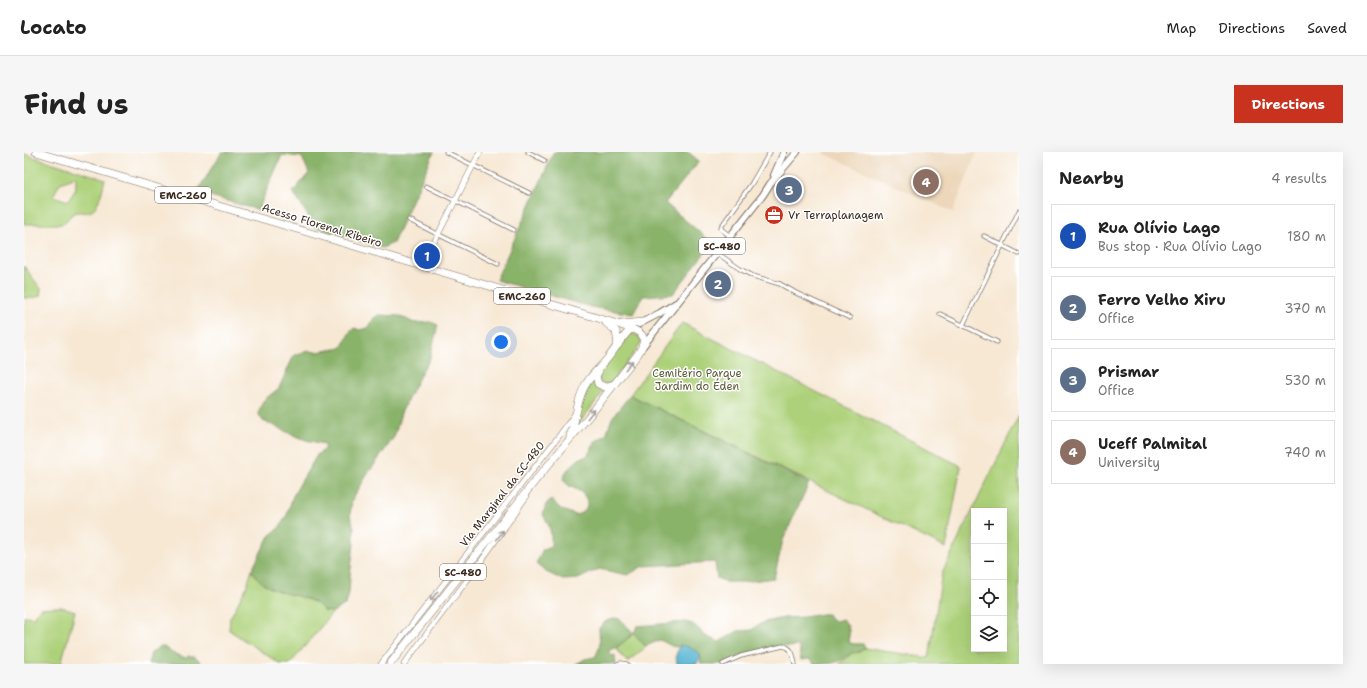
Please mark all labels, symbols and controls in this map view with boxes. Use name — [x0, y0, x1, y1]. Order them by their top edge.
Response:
text: Locato — [20, 15, 87, 40]
text: Map — [1167, 19, 1197, 37]
text: Directions — [1219, 19, 1285, 37]
text: Saved — [1307, 19, 1347, 37]
text: Find us — [24, 85, 129, 123]
button: Directions — [1234, 85, 1343, 123]
pin: 4 — [913, 167, 939, 197]
text: Nearby — [1059, 167, 1124, 189]
text: 4 results — [1271, 170, 1327, 187]
pin: 3 — [776, 175, 802, 205]
road number: EMC-260 — [155, 187, 211, 203]
street label: Acesso Florenal Ribeiro — [260, 200, 384, 251]
office icon: Vr Terraplanagem — [763, 204, 785, 226]
place label: Vr Terraplanagem — [788, 208, 884, 223]
text: Rua Olívio Lago — [1098, 218, 1220, 238]
text: 1 — [1070, 228, 1076, 245]
text: 180 m — [1287, 228, 1326, 245]
road number: SC-480 — [699, 238, 745, 254]
text: Bus stop · Rua Olívio Lago — [1098, 238, 1262, 255]
pin: 1 — [414, 241, 440, 271]
pin: 2 — [705, 269, 731, 299]
road number: EMC-260 — [494, 288, 550, 304]
text: Ferro Velho Xiru — [1098, 290, 1226, 310]
text: 2 — [1068, 300, 1078, 317]
text: 370 m — [1284, 300, 1326, 317]
text: Office — [1098, 310, 1135, 327]
your location — [491, 332, 511, 352]
one-way arrow — [625, 359, 633, 370]
text: Prismar — [1098, 362, 1159, 382]
park label: Cemitério Parque Jardim do Éden — [652, 366, 742, 394]
text: 3 — [1068, 372, 1078, 389]
text: 530 m — [1285, 372, 1326, 389]
text: Office — [1098, 382, 1135, 399]
one-way arrow — [586, 409, 595, 420]
text: Uceff Palmital — [1098, 434, 1207, 454]
street label: Via Marginal da SC-480 — [456, 438, 548, 550]
text: 4 — [1068, 444, 1078, 461]
text: 740 m — [1284, 444, 1326, 461]
text: University — [1098, 454, 1160, 471]
map controls — [971, 508, 1007, 652]
button: + — [971, 508, 1007, 544]
one-way arrow — [496, 530, 504, 541]
button: − — [971, 544, 1007, 580]
road number: SC-480 — [440, 564, 486, 580]
button: locate — [971, 580, 1007, 616]
one-way arrow — [430, 591, 439, 602]
button: layers — [971, 616, 1007, 652]

